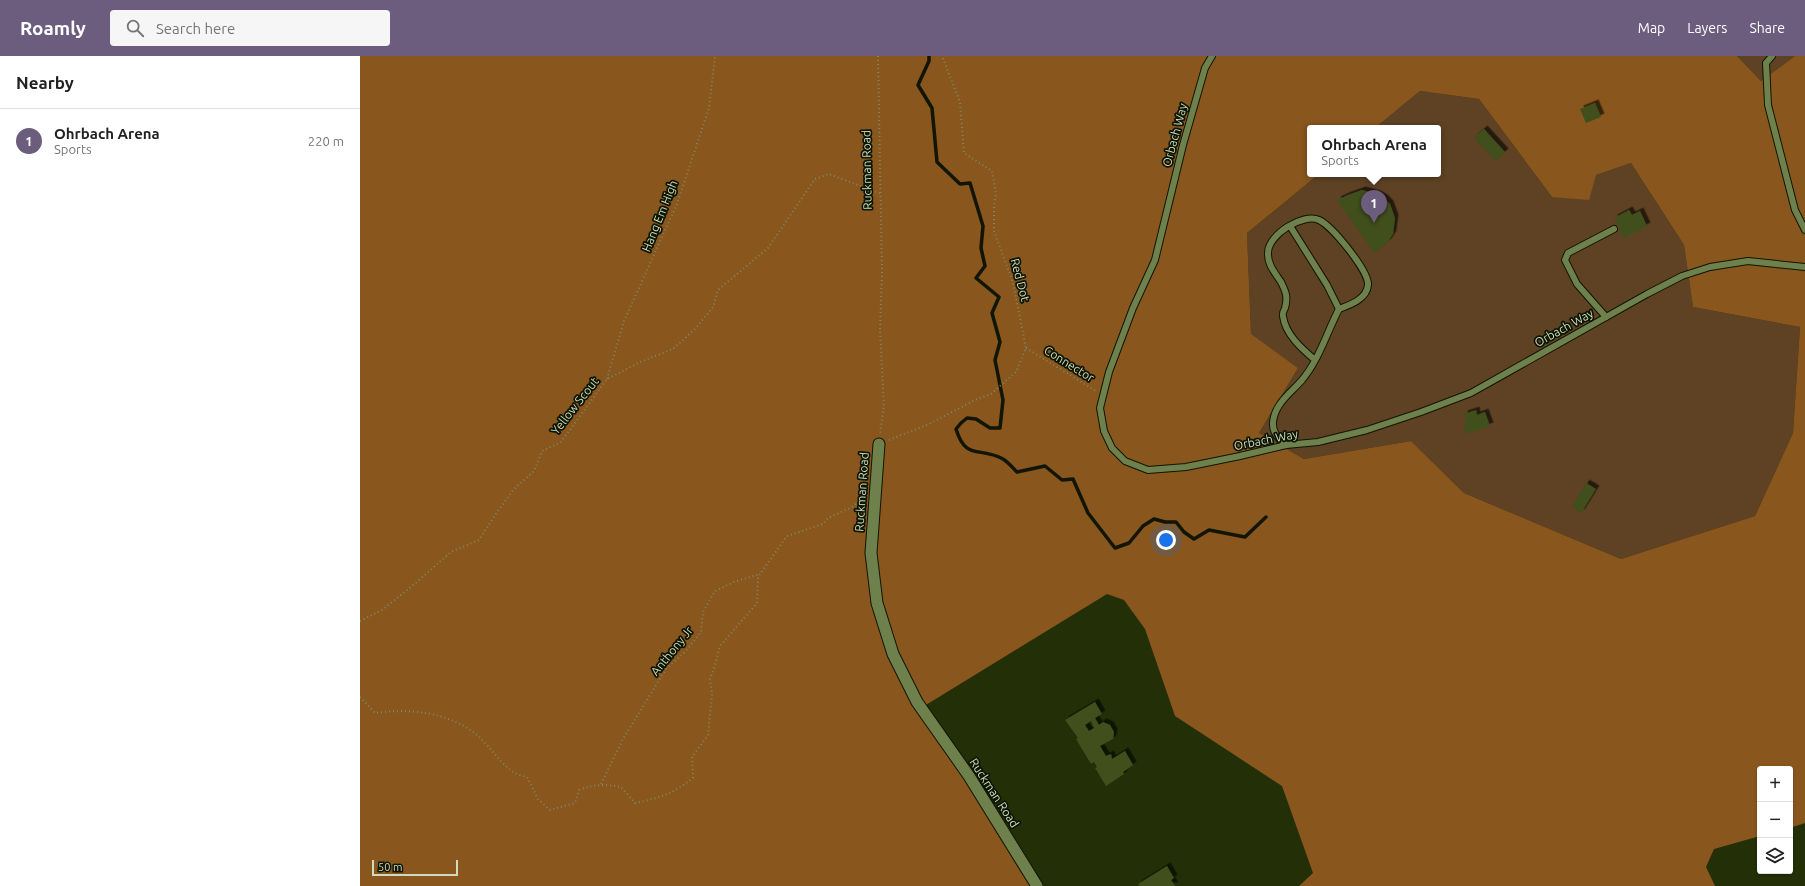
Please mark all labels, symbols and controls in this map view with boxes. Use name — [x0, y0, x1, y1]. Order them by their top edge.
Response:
search box — [110, 10, 390, 46]
text: Roamly — [20, 17, 86, 39]
icon: search — [124, 17, 146, 39]
text: Search here — [156, 20, 235, 37]
text: Map — [1638, 20, 1665, 36]
text: Layers — [1687, 20, 1727, 36]
text: Share — [1749, 20, 1785, 36]
text: Nearby — [16, 73, 74, 92]
street label: Orbach Way — [1160, 102, 1189, 168]
text: Ohrbach Arena — [54, 125, 160, 142]
popup — [1307, 125, 1441, 177]
street label: Ruckman Road — [859, 130, 874, 210]
text: 1 — [25, 134, 33, 148]
text: 220 m — [308, 134, 344, 148]
text: Ohrbach Arena — [1321, 136, 1427, 153]
text: Sports — [54, 142, 92, 156]
text: Sports — [1321, 153, 1359, 167]
street label: Hang Em High — [639, 178, 680, 253]
pin: 1 — [1361, 190, 1387, 223]
street label: Red Dot — [1009, 257, 1033, 303]
street label: Orbach Way — [1532, 306, 1596, 349]
street label: Connector — [1042, 343, 1097, 384]
street label: Yellow Scout — [548, 374, 601, 437]
street label: Orbach Way — [1233, 427, 1299, 452]
street label: Ruckman Road — [852, 452, 871, 532]
your location — [1156, 530, 1176, 550]
street label: Anthony Jr — [648, 623, 696, 678]
street label: Ruckman Road — [967, 756, 1022, 830]
map controls — [1757, 766, 1793, 874]
button: + — [1757, 766, 1793, 802]
button: − — [1757, 802, 1793, 838]
button: layers — [1757, 838, 1793, 874]
scale bar — [372, 858, 458, 877]
text: 50 m — [378, 861, 402, 873]

